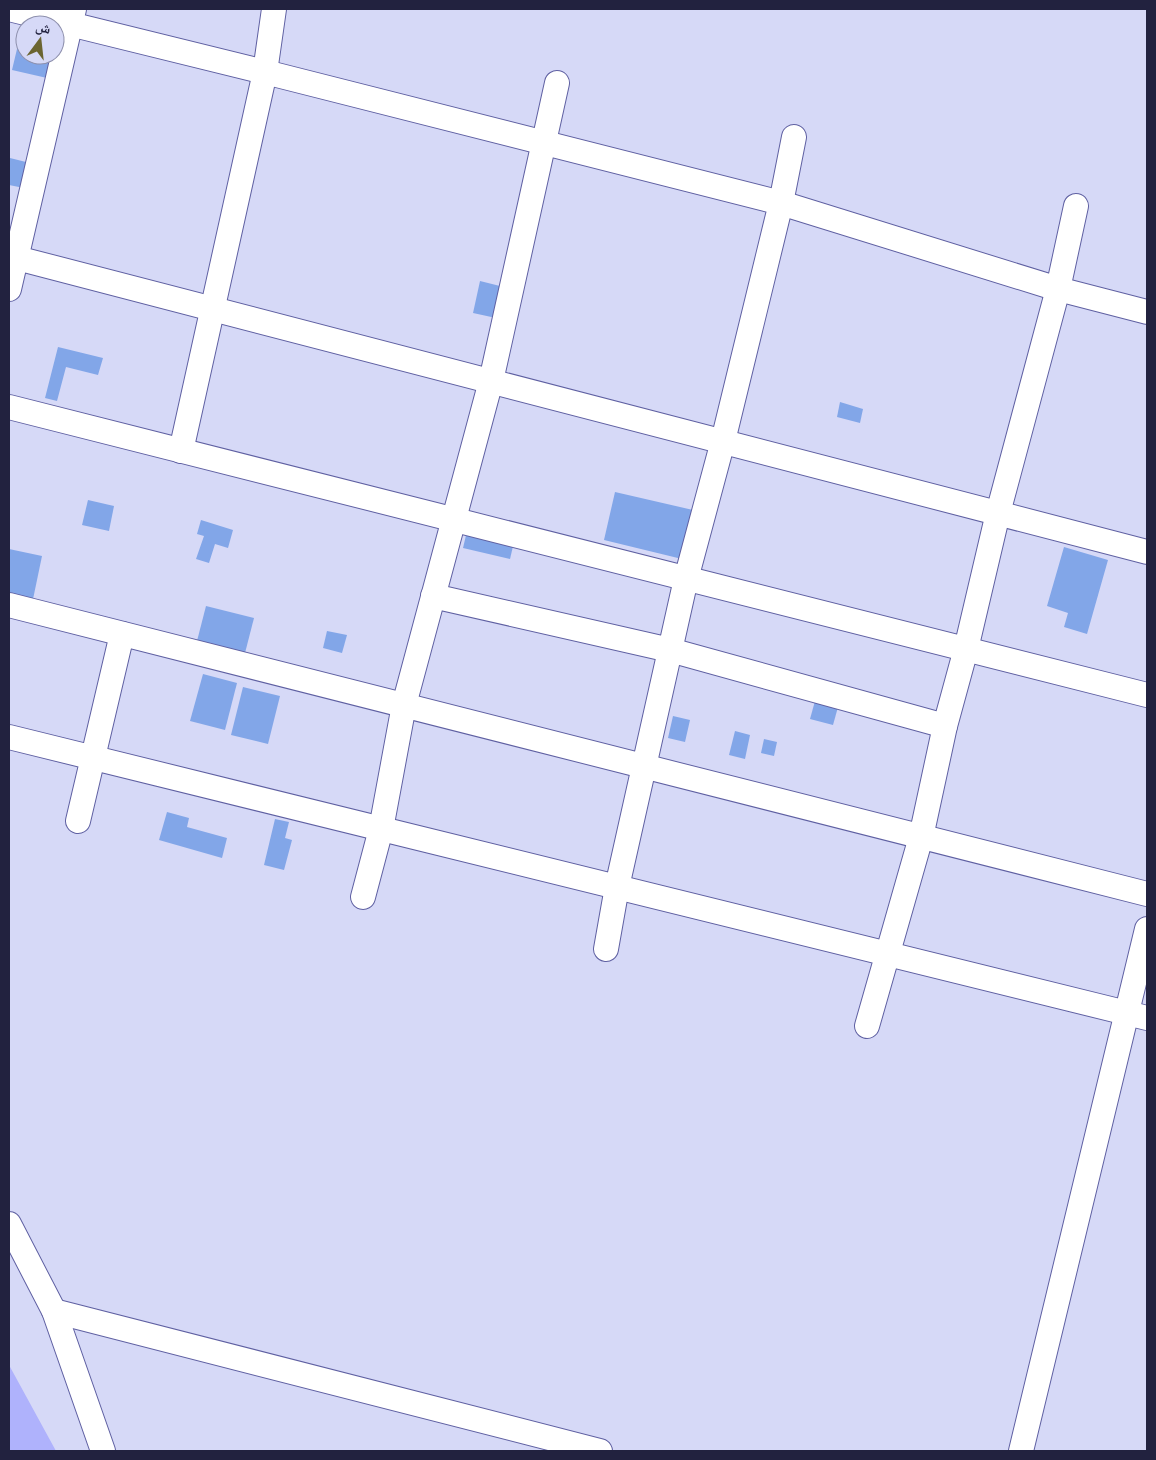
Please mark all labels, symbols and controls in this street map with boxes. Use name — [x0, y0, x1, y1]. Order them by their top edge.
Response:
north arrow — [15, 15, 65, 65]
text: ش — [34, 16, 53, 38]

